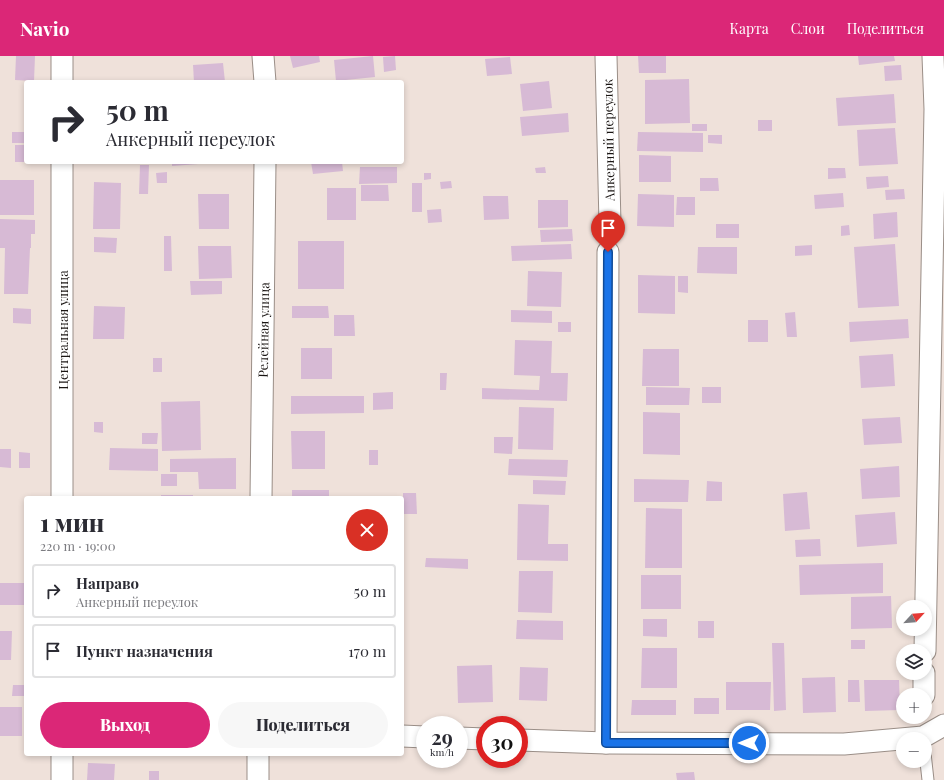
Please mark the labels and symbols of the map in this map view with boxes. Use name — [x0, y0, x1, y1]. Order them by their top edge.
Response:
street label: Анкерный переулок — [598, 78, 618, 202]
pin — [591, 211, 625, 252]
street label: Центральная улица — [54, 270, 71, 390]
street label: Релейная улица — [254, 282, 272, 378]
north arrow — [896, 600, 932, 636]
speed limit sign: 30 — [476, 716, 528, 768]
position arrow — [728, 722, 770, 764]

